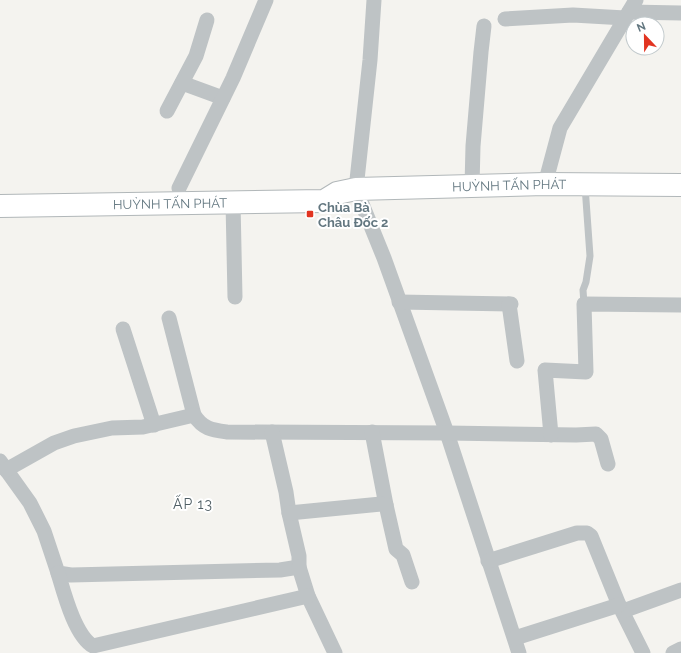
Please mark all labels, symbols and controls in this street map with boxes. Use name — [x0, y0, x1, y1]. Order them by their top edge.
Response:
north arrow — [625, 16, 665, 56]
text: N — [635, 20, 648, 35]
street label: HUỲNH TẤN PHÁT — [452, 176, 566, 194]
street label: HUỲNH TẤN PHÁT — [113, 195, 227, 212]
place label: Chùa Bà Châu Đốc 2 — [318, 200, 388, 230]
marker: Chùa Bà Châu Đốc 2 — [305, 209, 315, 219]
district label: ẤP 13 — [173, 494, 213, 512]

